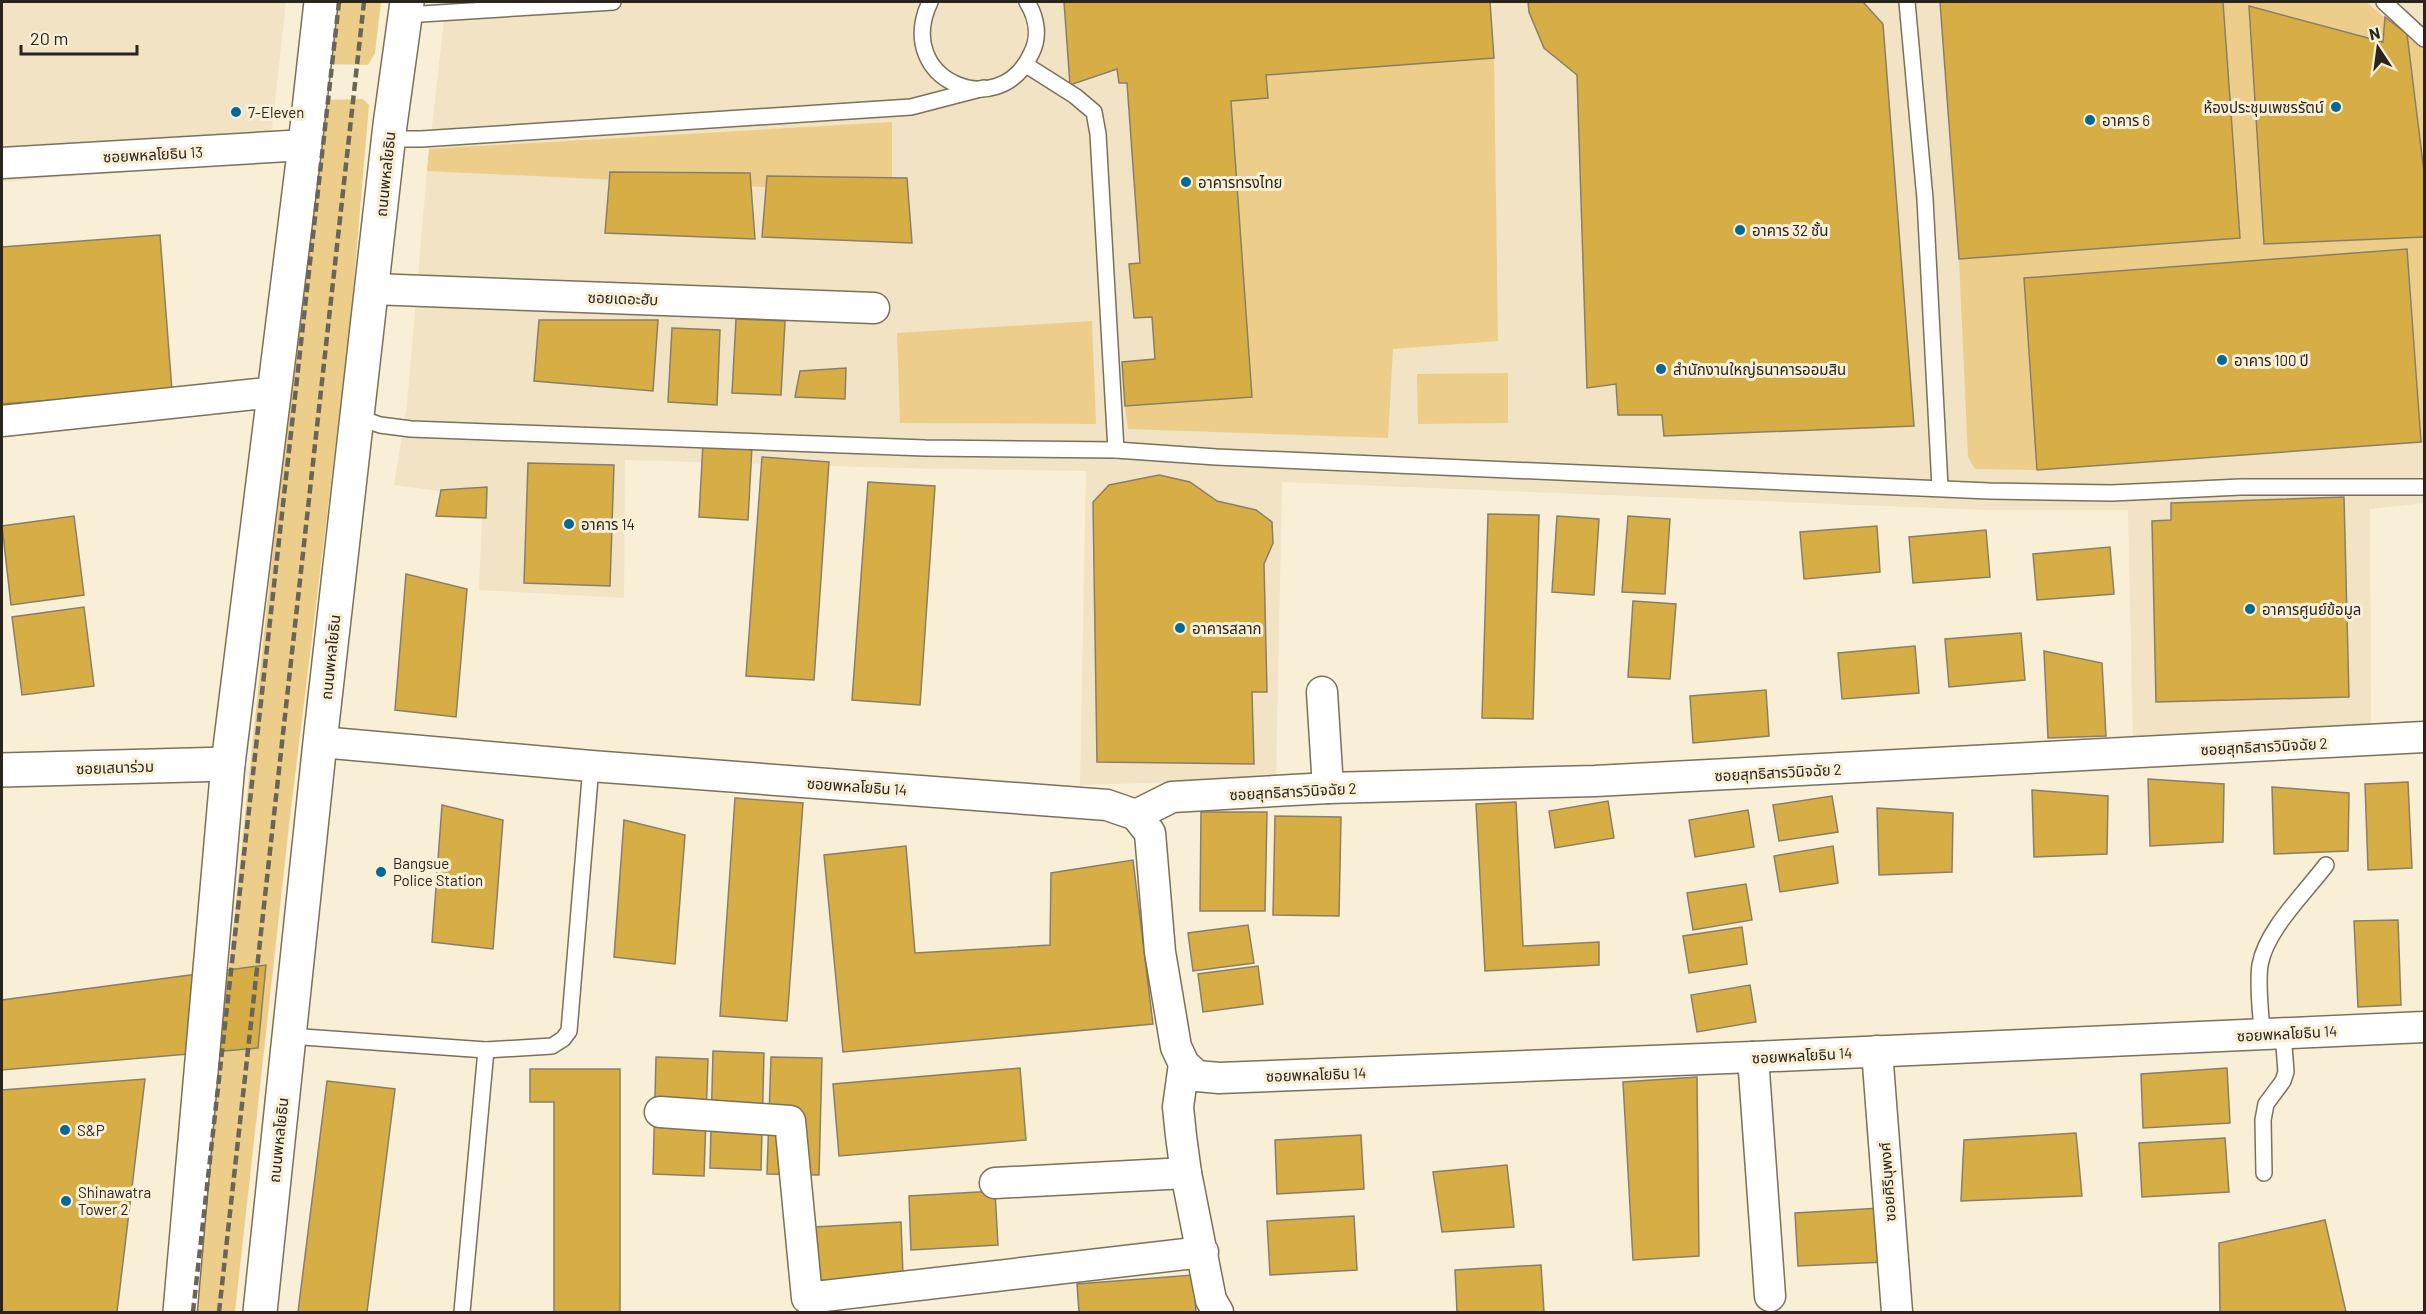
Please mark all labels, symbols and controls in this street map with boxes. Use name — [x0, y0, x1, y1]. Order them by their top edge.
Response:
scale bar — [21, 18, 136, 56]
north arrow — [2348, 18, 2408, 78]
text: N — [2367, 22, 2382, 43]
text: 20 m — [30, 27, 68, 49]
place label: ห้องประชุมเพชรรัตน์ — [2203, 98, 2324, 117]
marker: ห้องประชุมเพชรรัตน์ — [2329, 100, 2343, 114]
place label: 7-Eleven — [248, 103, 304, 121]
marker: 7-Eleven — [229, 105, 243, 119]
place label: อาคาร 6 — [2102, 111, 2150, 129]
marker: อาคาร 6 — [2083, 113, 2097, 127]
street label: ถนนพหลโยธิน — [372, 130, 398, 218]
street label: ซอยพหลโยธิน 13 — [103, 142, 203, 166]
place label: อาคารทรงไทย — [1198, 173, 1282, 191]
marker: อาคารทรงไทย — [1179, 175, 1193, 189]
place label: อาคาร 32 ชั้น — [1752, 221, 1829, 239]
marker: อาคาร 32 ชั้น — [1733, 223, 1747, 237]
street label: ซอยเดอะฮับ — [587, 288, 659, 308]
place label: อาคาร 100 ปี — [2234, 351, 2309, 369]
marker: อาคาร 100 ปี — [2215, 353, 2229, 367]
place label: สำนักงานใหญ่ธนาคารออมสิน — [1673, 360, 1846, 378]
marker: สำนักงานใหญ่ธนาคารออมสิน — [1654, 362, 1668, 376]
place label: อาคาร 14 — [581, 515, 635, 533]
marker: อาคาร 14 — [562, 517, 576, 531]
place label: อาคารศูนย์ข้อมูล — [2262, 600, 2361, 619]
marker: อาคารศูนย์ข้อมูล — [2243, 602, 2257, 616]
street label: ถนนพหลโยธิน — [317, 613, 343, 701]
place label: อาคารสลาก — [1192, 619, 1262, 637]
marker: อาคารสลาก — [1173, 621, 1187, 635]
street label: ซอยสุทธิสารวินิจฉัย 2 — [2200, 734, 2328, 759]
street label: ซอยเสนาร่วม — [76, 757, 154, 777]
street label: ซอยสุทธิสารวินิจฉัย 2 — [1714, 760, 1842, 785]
street label: ซอยพหลโยธิน 14 — [806, 774, 908, 798]
street label: ซอยสุทธิสารวินิจฉัย 2 — [1229, 779, 1357, 804]
place label: Bangsue Police Station — [393, 854, 483, 889]
marker: Bangsue Police Station — [374, 865, 388, 879]
street label: ซอยพหลโยธิน 14 — [2236, 1021, 2338, 1045]
street label: ซอยพหลโยธิน 14 — [1751, 1043, 1853, 1067]
street label: ซอยพหลโยธิน 14 — [1265, 1063, 1367, 1085]
street label: ถนนพหลโยธิน — [265, 1096, 291, 1184]
place label: S&P — [77, 1121, 105, 1139]
marker: S&P — [58, 1123, 72, 1137]
street label: ซอยศิรินุพงศ์ — [1875, 1142, 1900, 1222]
place label: Shinawatra Tower 2 — [78, 1183, 151, 1218]
marker: Shinawatra Tower 2 — [59, 1194, 73, 1208]

